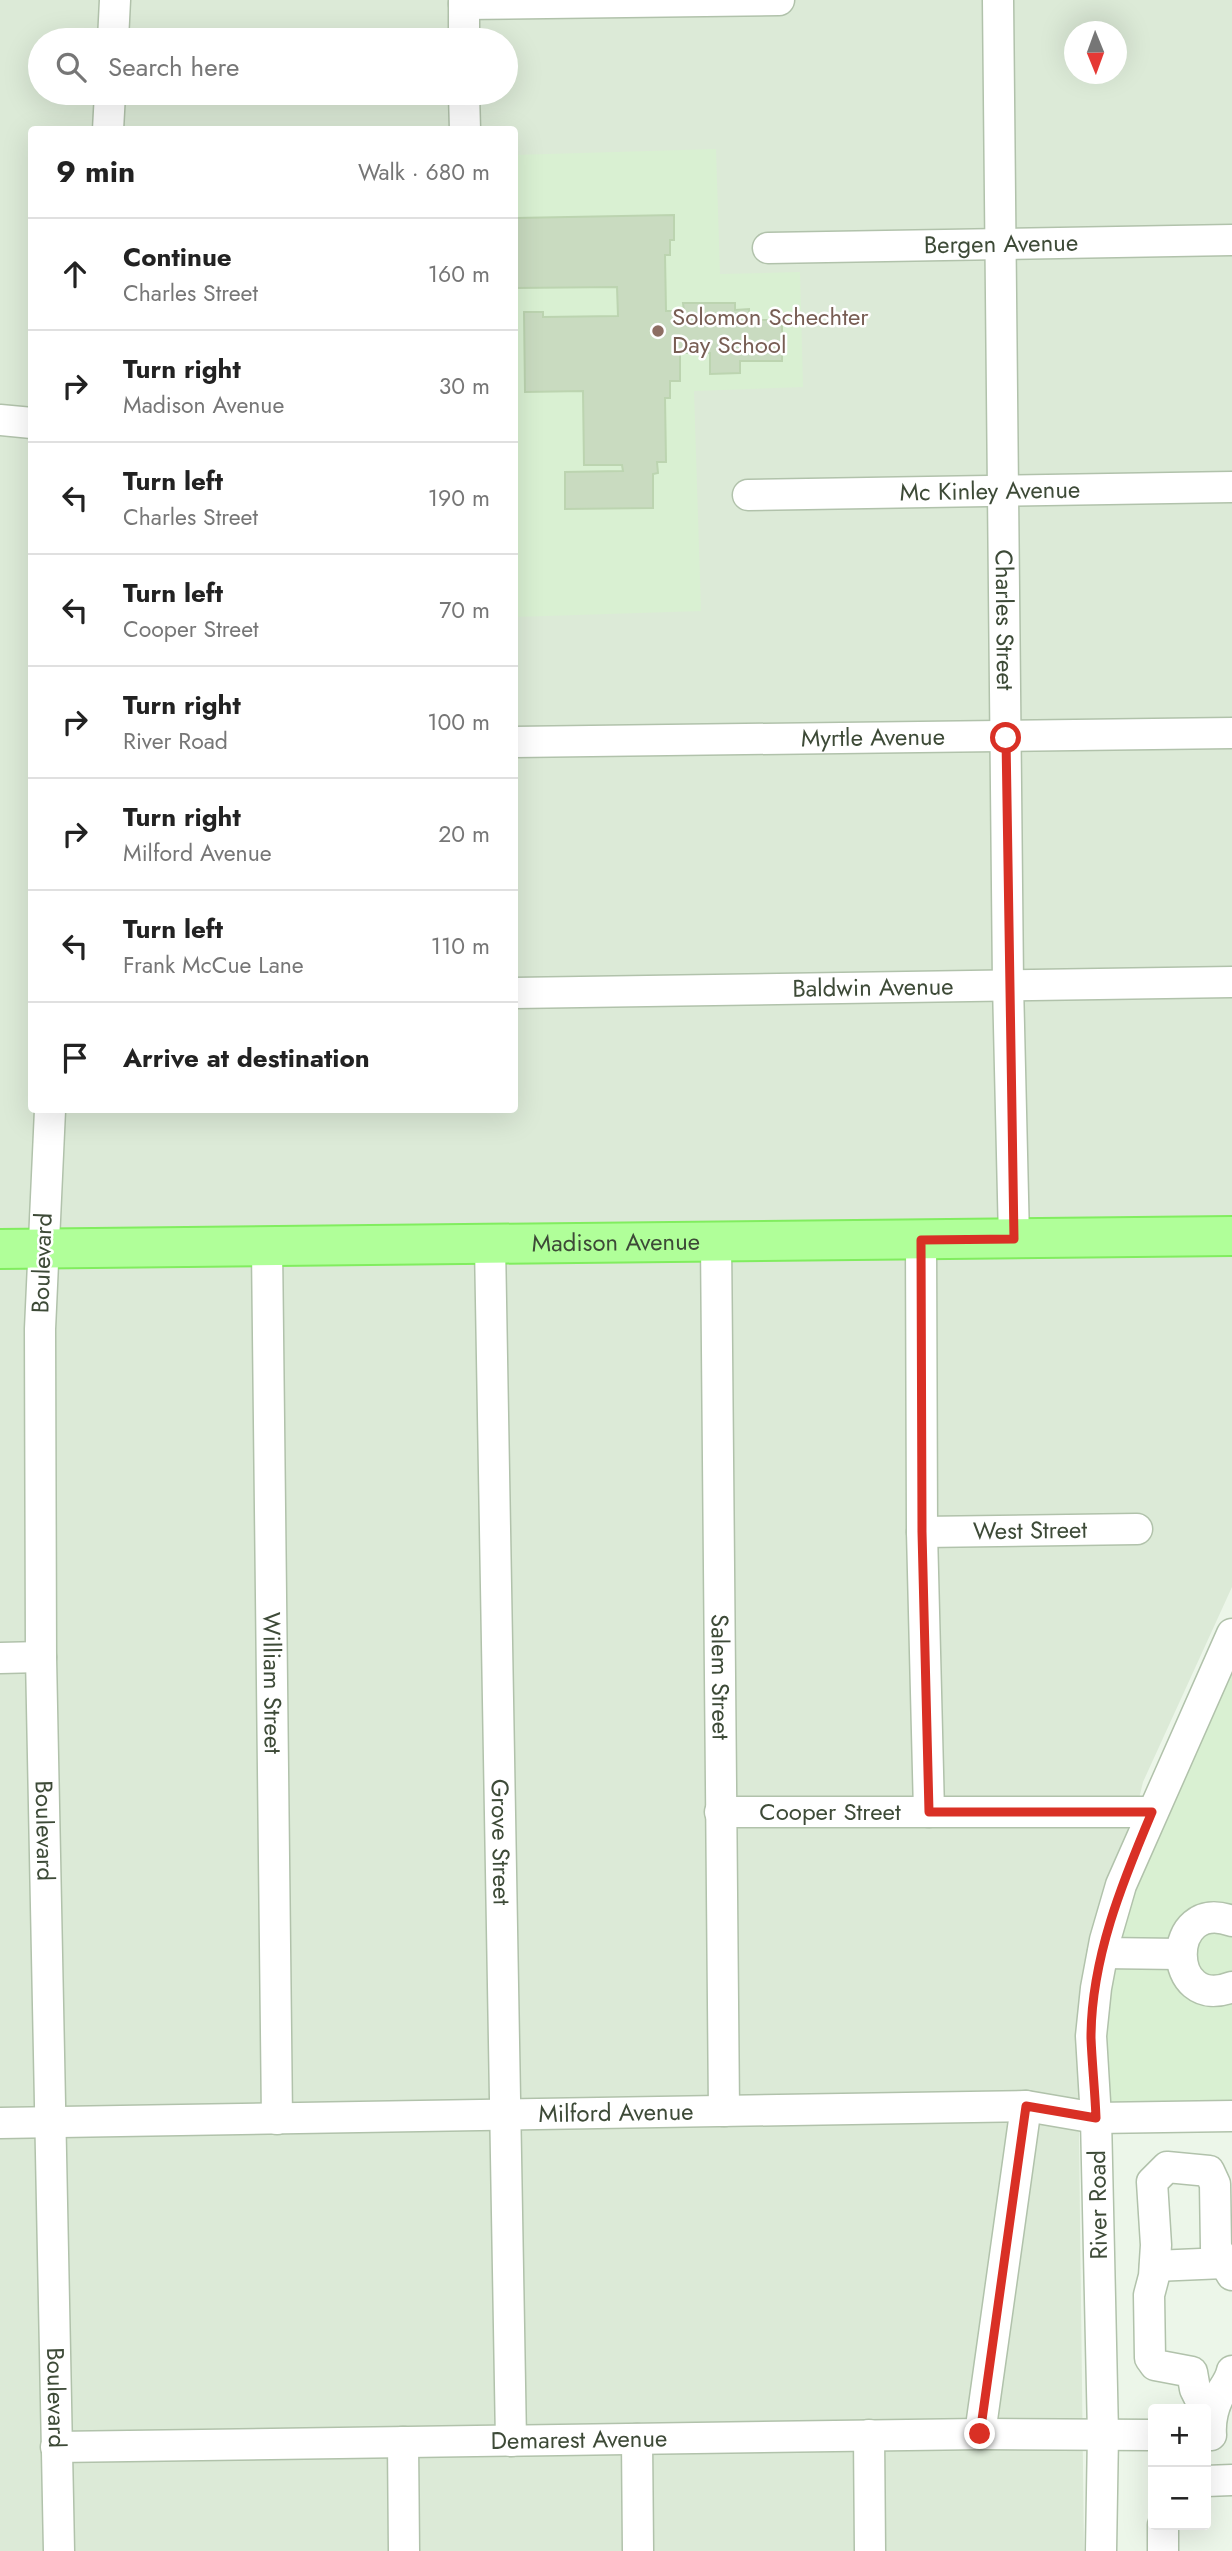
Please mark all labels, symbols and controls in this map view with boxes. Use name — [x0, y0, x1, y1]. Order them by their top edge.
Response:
north arrow — [1064, 21, 1127, 84]
search box — [28, 28, 518, 105]
icon: search — [52, 48, 90, 86]
text: Search here — [108, 48, 240, 86]
text: 9 min — [56, 150, 135, 193]
text: Walk · 680 m — [358, 155, 490, 189]
street label: Bergen Avenue — [923, 225, 1078, 262]
text: Continue — [123, 238, 232, 276]
icon: ahead — [56, 255, 94, 293]
text: 160 m — [428, 257, 490, 291]
text: Charles Street — [123, 276, 258, 310]
place label: Solomon Schechter Day School — [672, 299, 869, 362]
marker: Solomon Schechter Day School — [650, 323, 666, 339]
text: Turn right — [123, 350, 241, 388]
icon: right — [56, 367, 94, 405]
text: 30 m — [439, 369, 490, 403]
text: Madison Avenue — [123, 388, 284, 422]
text: Turn left — [123, 462, 223, 500]
street label: Mc Kinley Avenue — [899, 472, 1081, 509]
icon: left — [56, 479, 94, 517]
text: 190 m — [428, 481, 490, 515]
text: Charles Street — [123, 500, 258, 534]
street label: Charles Street — [987, 549, 1023, 691]
text: Turn left — [123, 574, 223, 612]
icon: left — [56, 591, 94, 629]
text: 70 m — [439, 593, 490, 627]
text: Cooper Street — [123, 612, 259, 646]
text: Turn right — [123, 686, 241, 724]
icon: right — [56, 703, 94, 741]
text: 100 m — [427, 705, 490, 739]
street label: Myrtle Avenue — [801, 719, 945, 755]
route start — [990, 722, 1021, 753]
text: River Road — [123, 724, 228, 758]
text: Turn right — [123, 798, 241, 836]
icon: right — [56, 815, 94, 853]
text: 20 m — [438, 817, 490, 851]
text: Milford Avenue — [123, 836, 272, 870]
text: Turn left — [123, 910, 223, 948]
icon: left — [56, 927, 94, 965]
text: 110 m — [431, 929, 490, 963]
text: Frank McCue Lane — [123, 948, 304, 982]
street label: Baldwin Avenue — [792, 968, 954, 1006]
icon: arrive — [56, 1039, 94, 1077]
text: Arrive at destination — [123, 1039, 370, 1077]
street label: Boulevard — [22, 1212, 61, 1314]
street label: Madison Avenue — [532, 1224, 700, 1260]
street label: West Street — [973, 1512, 1088, 1548]
street label: William Street — [254, 1612, 291, 1754]
street label: Salem Street — [702, 1614, 739, 1740]
street label: Grove Street — [482, 1778, 520, 1906]
street label: Boulevard — [26, 1780, 64, 1881]
street label: Cooper Street — [759, 1794, 901, 1829]
street label: Milford Avenue — [538, 2094, 694, 2131]
street label: River Road — [1079, 2150, 1116, 2260]
street label: Boulevard — [38, 2347, 75, 2448]
map controls — [1148, 2404, 1211, 2530]
button: + — [1148, 2404, 1211, 2467]
route end — [964, 2418, 995, 2449]
street label: Demarest Avenue — [490, 2420, 668, 2458]
button: − — [1148, 2467, 1211, 2530]

